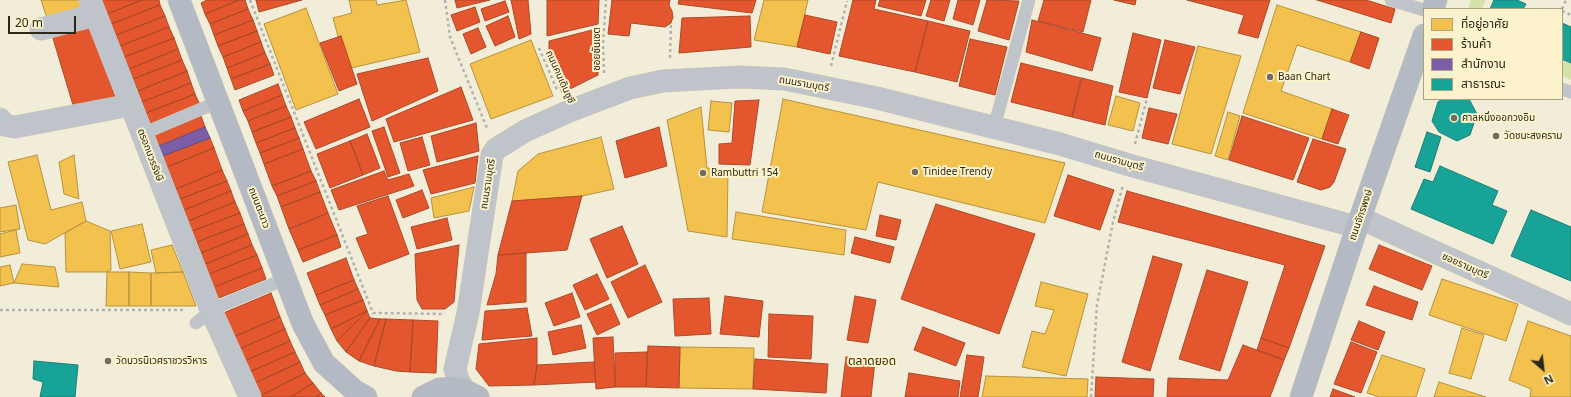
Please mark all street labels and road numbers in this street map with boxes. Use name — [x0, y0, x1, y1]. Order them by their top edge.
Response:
street label: ซอยซันเซต — [591, 27, 603, 71]
street label: ถนนคนเดินซูซี — [543, 49, 577, 105]
street label: ถนนรามบุตรี — [778, 74, 830, 94]
street label: ตรอกบวรรังษี — [134, 127, 166, 183]
street label: ถนนรามบุตรี — [1093, 148, 1145, 174]
street label: ถนนรามบุตรี — [478, 158, 498, 210]
street label: ถนนตะนาว — [246, 186, 272, 230]
street label: ถนนจักรพงษ์ — [1347, 188, 1375, 242]
street label: ซอยรามบุตรี — [1440, 250, 1490, 282]

